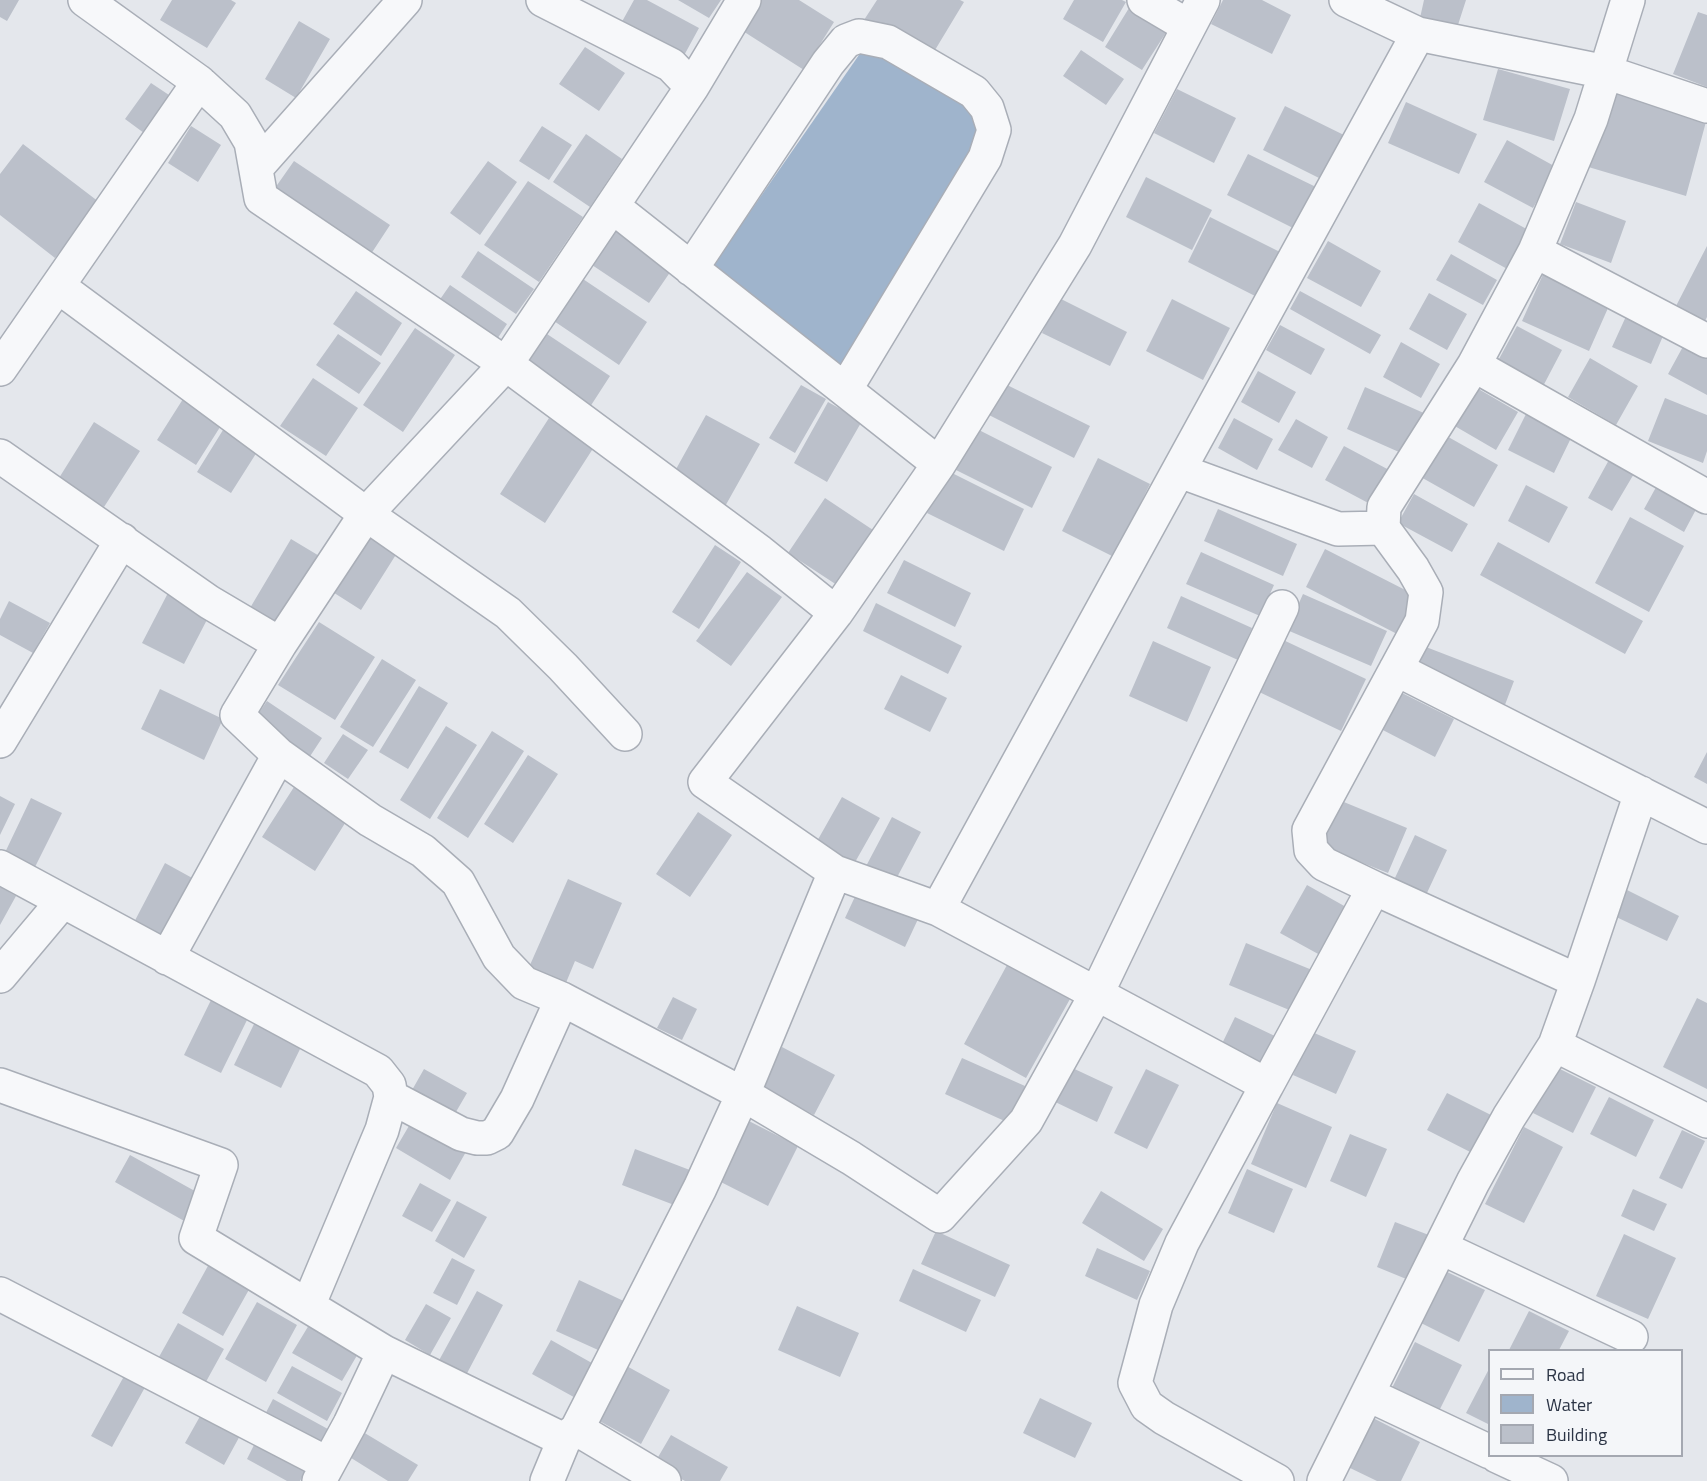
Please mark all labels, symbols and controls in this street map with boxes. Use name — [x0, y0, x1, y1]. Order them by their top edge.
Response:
legend — [1488, 1349, 1683, 1457]
text: Road — [1546, 1361, 1585, 1388]
text: Water — [1546, 1391, 1592, 1418]
text: Building — [1546, 1421, 1607, 1448]

